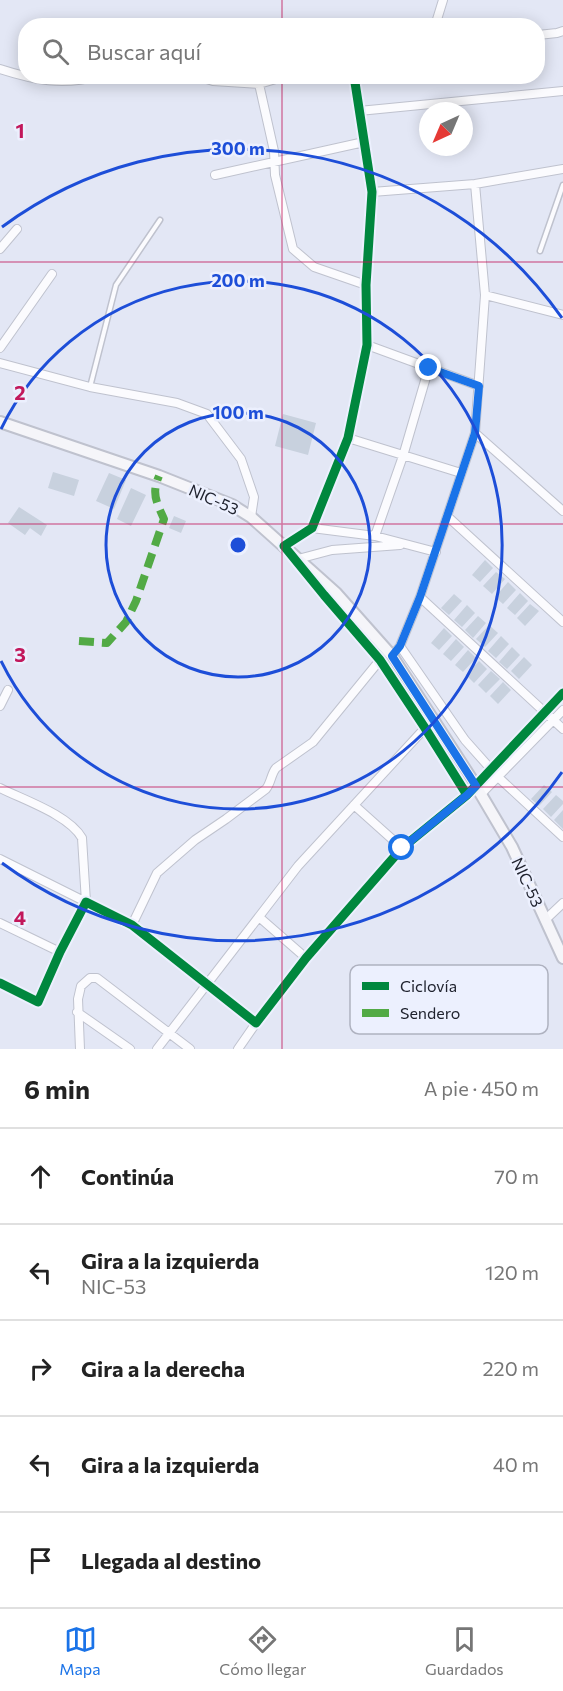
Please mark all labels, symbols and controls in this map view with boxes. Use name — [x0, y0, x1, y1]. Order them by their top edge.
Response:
search box — [18, 18, 545, 84]
icon: search — [39, 35, 72, 68]
text: Buscar aquí — [87, 38, 201, 65]
north arrow — [419, 102, 473, 156]
text: 1 — [15, 118, 25, 142]
text: 300 m — [211, 137, 265, 159]
text: 200 m — [211, 269, 265, 291]
route end — [415, 354, 441, 380]
text: 2 — [14, 380, 26, 404]
text: 100 m — [212, 401, 264, 423]
street label: NIC-53 — [186, 480, 242, 518]
centre of rings — [228, 535, 248, 555]
text: 3 — [14, 642, 26, 666]
route start — [388, 834, 414, 860]
street label: NIC-53 — [508, 854, 548, 910]
text: 4 — [14, 905, 26, 929]
legend — [350, 965, 548, 1034]
text: Ciclovía — [400, 976, 457, 995]
text: Sendero — [400, 1003, 460, 1022]
text: 6 min — [24, 1073, 90, 1104]
text: A pie · 450 m — [424, 1076, 539, 1100]
icon: ahead — [24, 1160, 57, 1193]
text: Continúa — [81, 1163, 174, 1190]
text: 70 m — [494, 1164, 539, 1188]
text: Gira a la izquierda — [81, 1247, 259, 1274]
icon: left — [24, 1256, 57, 1289]
text: 120 m — [485, 1260, 539, 1284]
text: NIC-53 — [81, 1274, 146, 1298]
icon: right — [24, 1352, 57, 1385]
text: Gira a la derecha — [81, 1355, 245, 1382]
text: 220 m — [483, 1356, 539, 1380]
icon: left — [24, 1448, 57, 1481]
text: Gira a la izquierda — [81, 1451, 259, 1478]
text: 40 m — [493, 1452, 539, 1476]
icon: arrive — [24, 1544, 57, 1577]
text: Llegada al destino — [81, 1547, 261, 1574]
tab: Mapa — [59, 1623, 101, 1678]
tab: Cómo llegar — [219, 1623, 306, 1678]
tab: Guardados — [425, 1623, 504, 1678]

